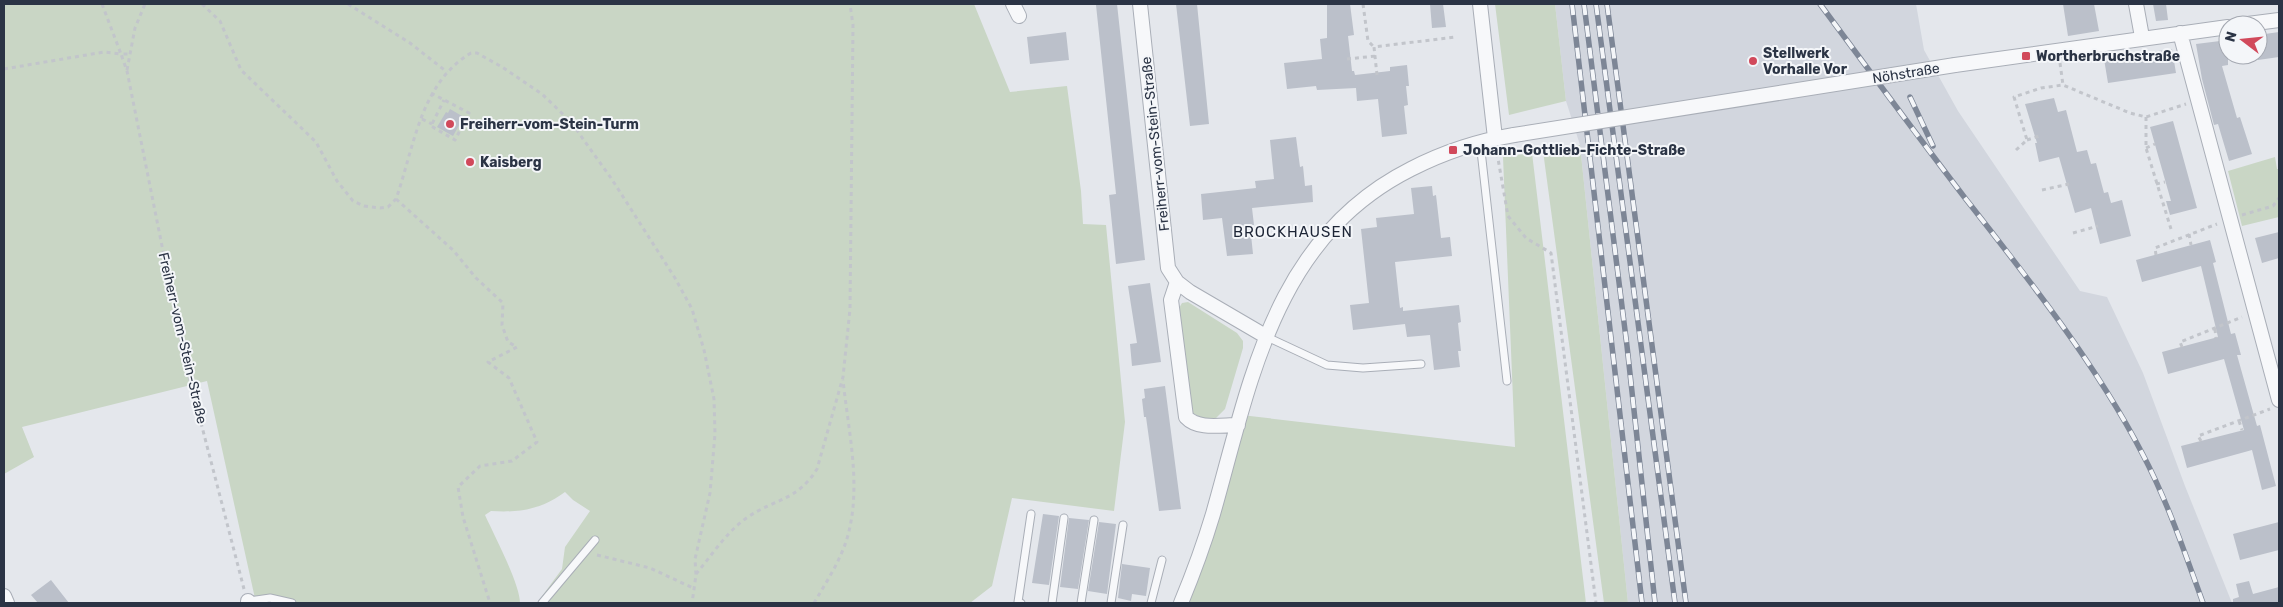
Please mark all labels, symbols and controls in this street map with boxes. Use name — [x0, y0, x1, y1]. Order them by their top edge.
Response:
north arrow — [2218, 15, 2268, 65]
text: N — [2221, 29, 2241, 44]
place label: Stellwerk Vorhalle Vor — [1763, 45, 1848, 78]
place label: Wortherbruchstraße — [2036, 48, 2180, 65]
marker: Wortherbruchstraße — [2020, 50, 2032, 62]
marker: Stellwerk Vorhalle Vor — [1747, 55, 1759, 67]
street label: Freiherr-vom-Stein-Straße — [1138, 56, 1173, 232]
street label: Nöhstraße — [1871, 60, 1941, 87]
place label: Freiherr-vom-Stein-Turm — [460, 116, 639, 133]
marker: Freiherr-vom-Stein-Turm — [444, 118, 456, 130]
place label: Johann-Gottlieb-Fichte-Straße — [1463, 142, 1685, 159]
marker: Johann-Gottlieb-Fichte-Straße — [1447, 144, 1459, 156]
place label: Kaisberg — [480, 154, 542, 171]
marker: Kaisberg — [464, 156, 476, 168]
district label: BROCKHAUSEN — [1233, 223, 1353, 241]
street label: Freiherr-vom-Stein-Straße — [154, 251, 211, 426]

